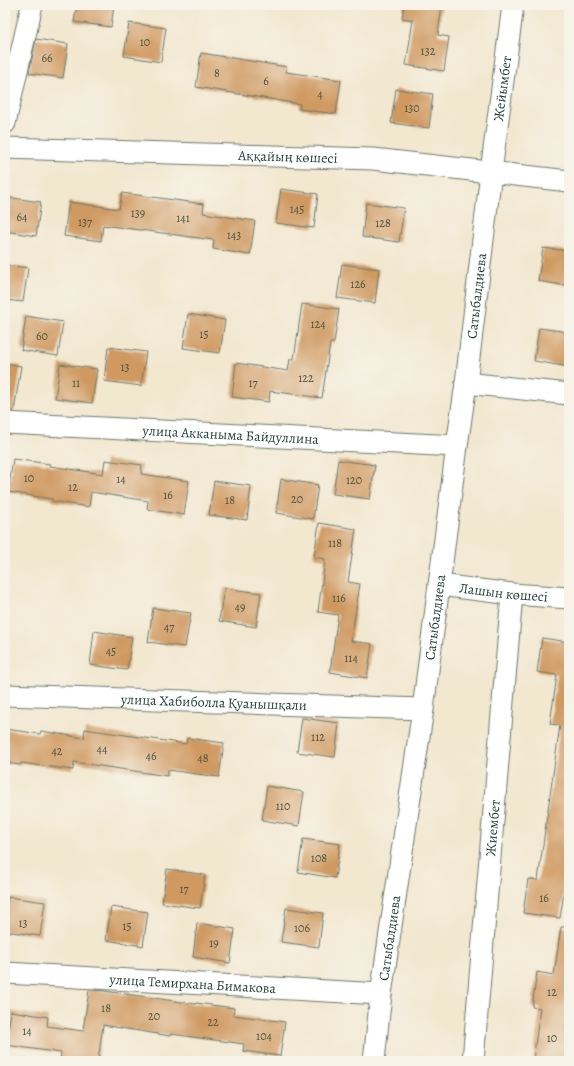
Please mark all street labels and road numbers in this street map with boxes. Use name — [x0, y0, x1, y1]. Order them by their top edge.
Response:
street label: Жейымбет — [488, 55, 516, 122]
street label: Аққайың көшесі — [237, 145, 338, 167]
street label: Сатыбалдиева — [462, 251, 491, 340]
street label: улица Акканыма Байдуллина — [141, 420, 320, 448]
street label: Сатыбалдиева — [420, 573, 450, 661]
street label: Лашын көшесі — [458, 578, 549, 606]
street label: улица Хабиболла Қуанышқали — [119, 689, 307, 715]
street label: Жиембет — [481, 799, 504, 857]
street label: Сатыбалдиева — [374, 893, 405, 982]
street label: улица Темирхана Бимакова — [108, 969, 277, 998]

